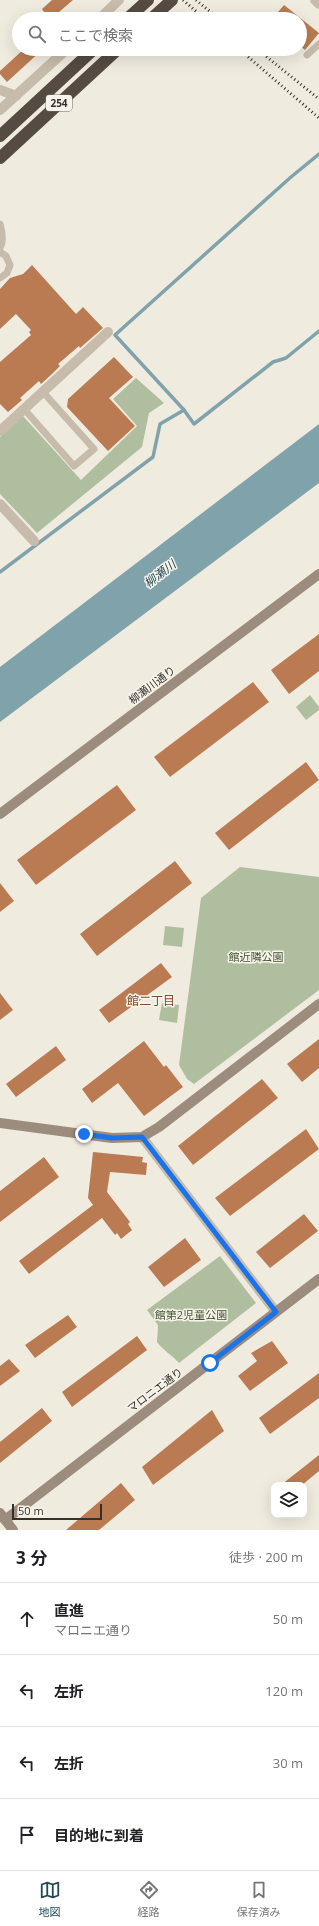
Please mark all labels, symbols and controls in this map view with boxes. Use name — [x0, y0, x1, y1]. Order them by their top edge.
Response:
search box — [12, 12, 307, 56]
icon: search — [26, 23, 48, 45]
text: ここで検索 — [58, 25, 133, 45]
road number: 254 — [46, 95, 72, 111]
water label: 柳瀬川 — [140, 555, 181, 591]
street label: 柳瀬川通り — [125, 662, 178, 707]
park label: 館近隣公園 — [229, 949, 284, 964]
district label: 館二丁目 — [127, 992, 175, 1009]
route end — [75, 1125, 93, 1143]
park label: 館第2児童公園 — [155, 1307, 227, 1322]
route start — [201, 1354, 219, 1372]
street label: マロニエ通り — [124, 1364, 186, 1415]
map controls — [271, 1482, 307, 1518]
button: layers — [271, 1482, 307, 1518]
scale bar — [12, 1502, 102, 1521]
text: 50 m — [18, 1503, 44, 1518]
text: 3 分 — [16, 1546, 47, 1569]
text: 徒歩 · 200 m — [229, 1548, 303, 1566]
text: 直進 — [54, 1600, 84, 1620]
icon: ahead — [16, 1608, 38, 1630]
text: 50 m — [273, 1610, 303, 1628]
text: マロニエ通り — [54, 1621, 132, 1639]
icon: left — [16, 1680, 38, 1702]
text: 左折 — [54, 1681, 84, 1701]
text: 120 m — [265, 1682, 303, 1700]
icon: left — [16, 1752, 38, 1774]
text: 左折 — [54, 1753, 84, 1773]
text: 30 m — [273, 1754, 303, 1772]
icon: arrive — [16, 1824, 38, 1846]
text: 目的地に到着 — [54, 1825, 144, 1845]
tab: 地図 — [39, 1879, 61, 1919]
tab: 経路 — [138, 1879, 160, 1919]
tab: 保存済み — [237, 1879, 281, 1919]

